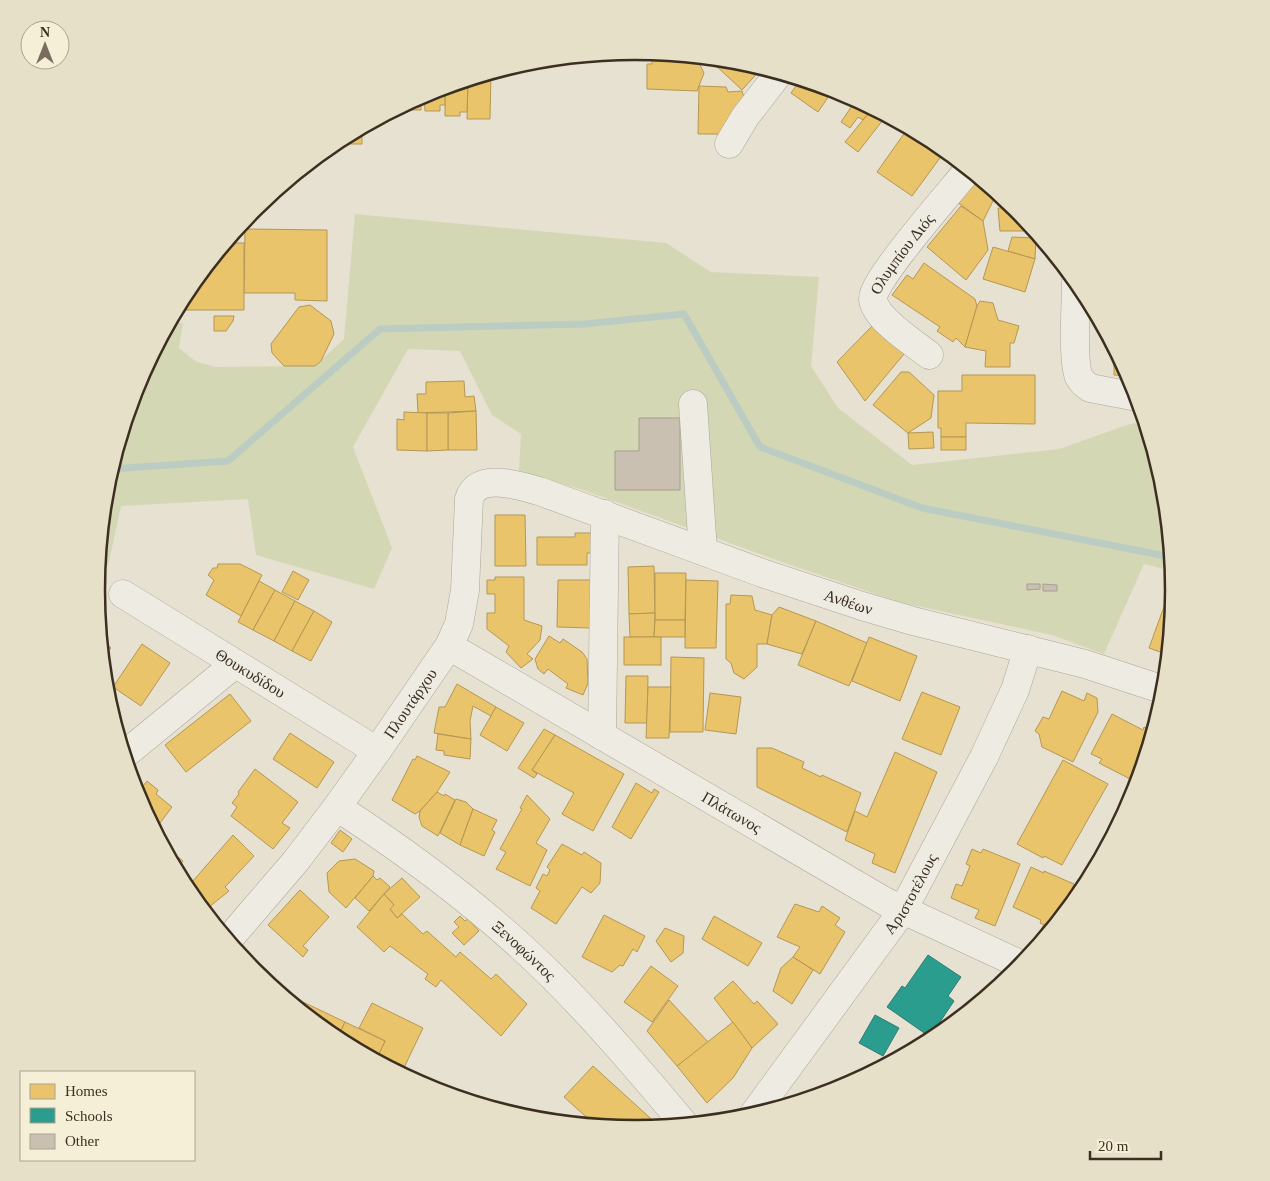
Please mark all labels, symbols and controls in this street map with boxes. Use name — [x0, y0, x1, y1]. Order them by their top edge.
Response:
north arrow — [20, 20, 70, 70]
text: N — [40, 25, 50, 40]
street label: Ολυμπίου Διός — [867, 210, 938, 297]
street label: Ανθέων — [822, 586, 875, 618]
street label: Θουκυδίδου — [212, 645, 288, 701]
street label: Πλουτάρχου — [380, 665, 440, 741]
street label: Πλάτωνος — [699, 788, 765, 837]
street label: Αριστοτέλους — [881, 850, 941, 937]
street label: Ξενοφώντος — [489, 917, 560, 984]
legend — [20, 1071, 195, 1161]
text: Homes — [65, 1083, 108, 1099]
text: Schools — [65, 1108, 113, 1124]
scale bar — [1090, 1128, 1161, 1160]
text: Other — [65, 1133, 99, 1149]
text: 20 m — [1098, 1138, 1129, 1154]

